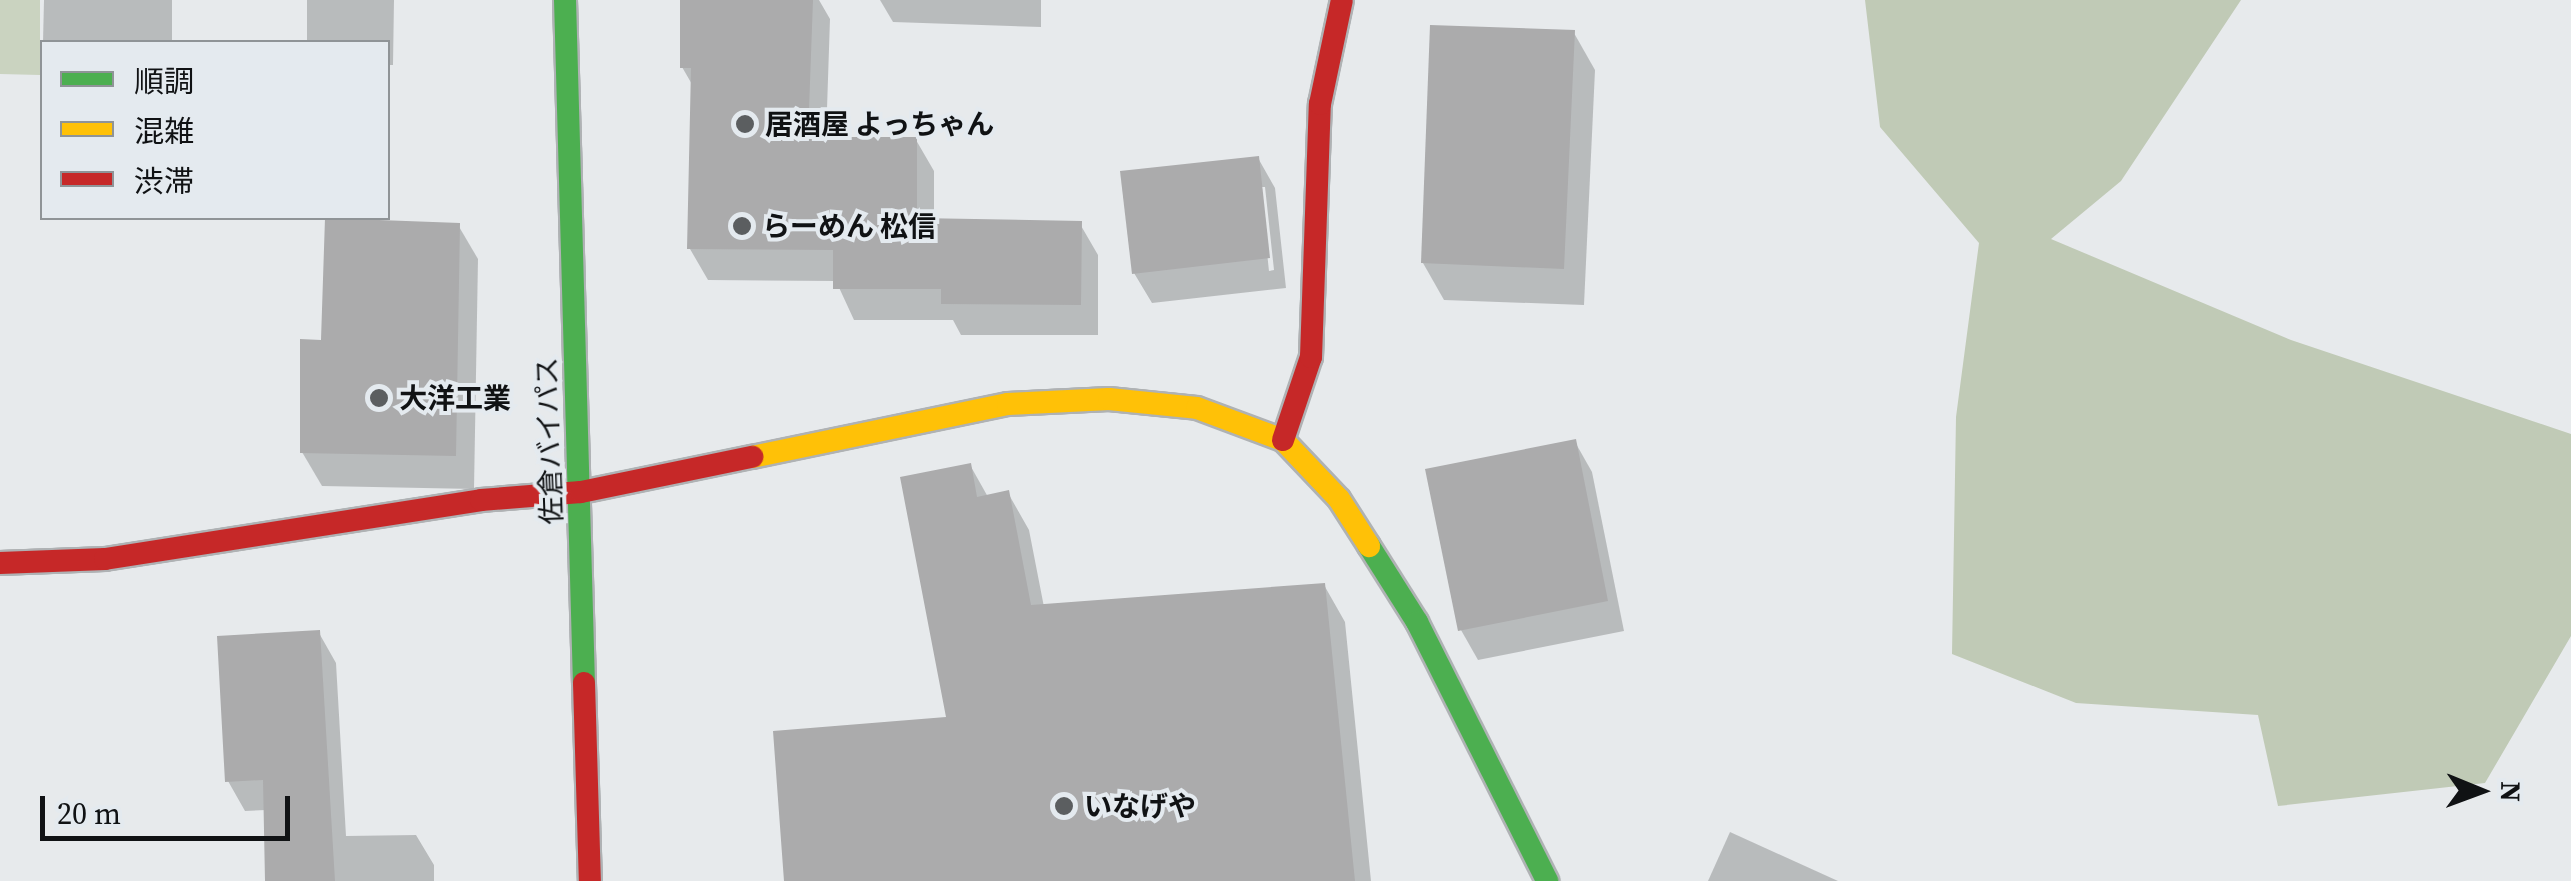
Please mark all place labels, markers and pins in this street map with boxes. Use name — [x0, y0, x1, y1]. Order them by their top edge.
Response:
place label: 居酒屋 よっちゃん — [765, 107, 995, 141]
marker: 居酒屋 よっちゃん — [734, 113, 756, 135]
place label: らーめん 松信 — [762, 209, 936, 243]
marker: らーめん 松信 — [731, 215, 753, 237]
place label: 大洋工業 — [399, 381, 511, 415]
marker: 大洋工業 — [368, 387, 390, 409]
place label: いなげや — [1084, 789, 1196, 823]
marker: いなげや — [1053, 795, 1075, 817]

